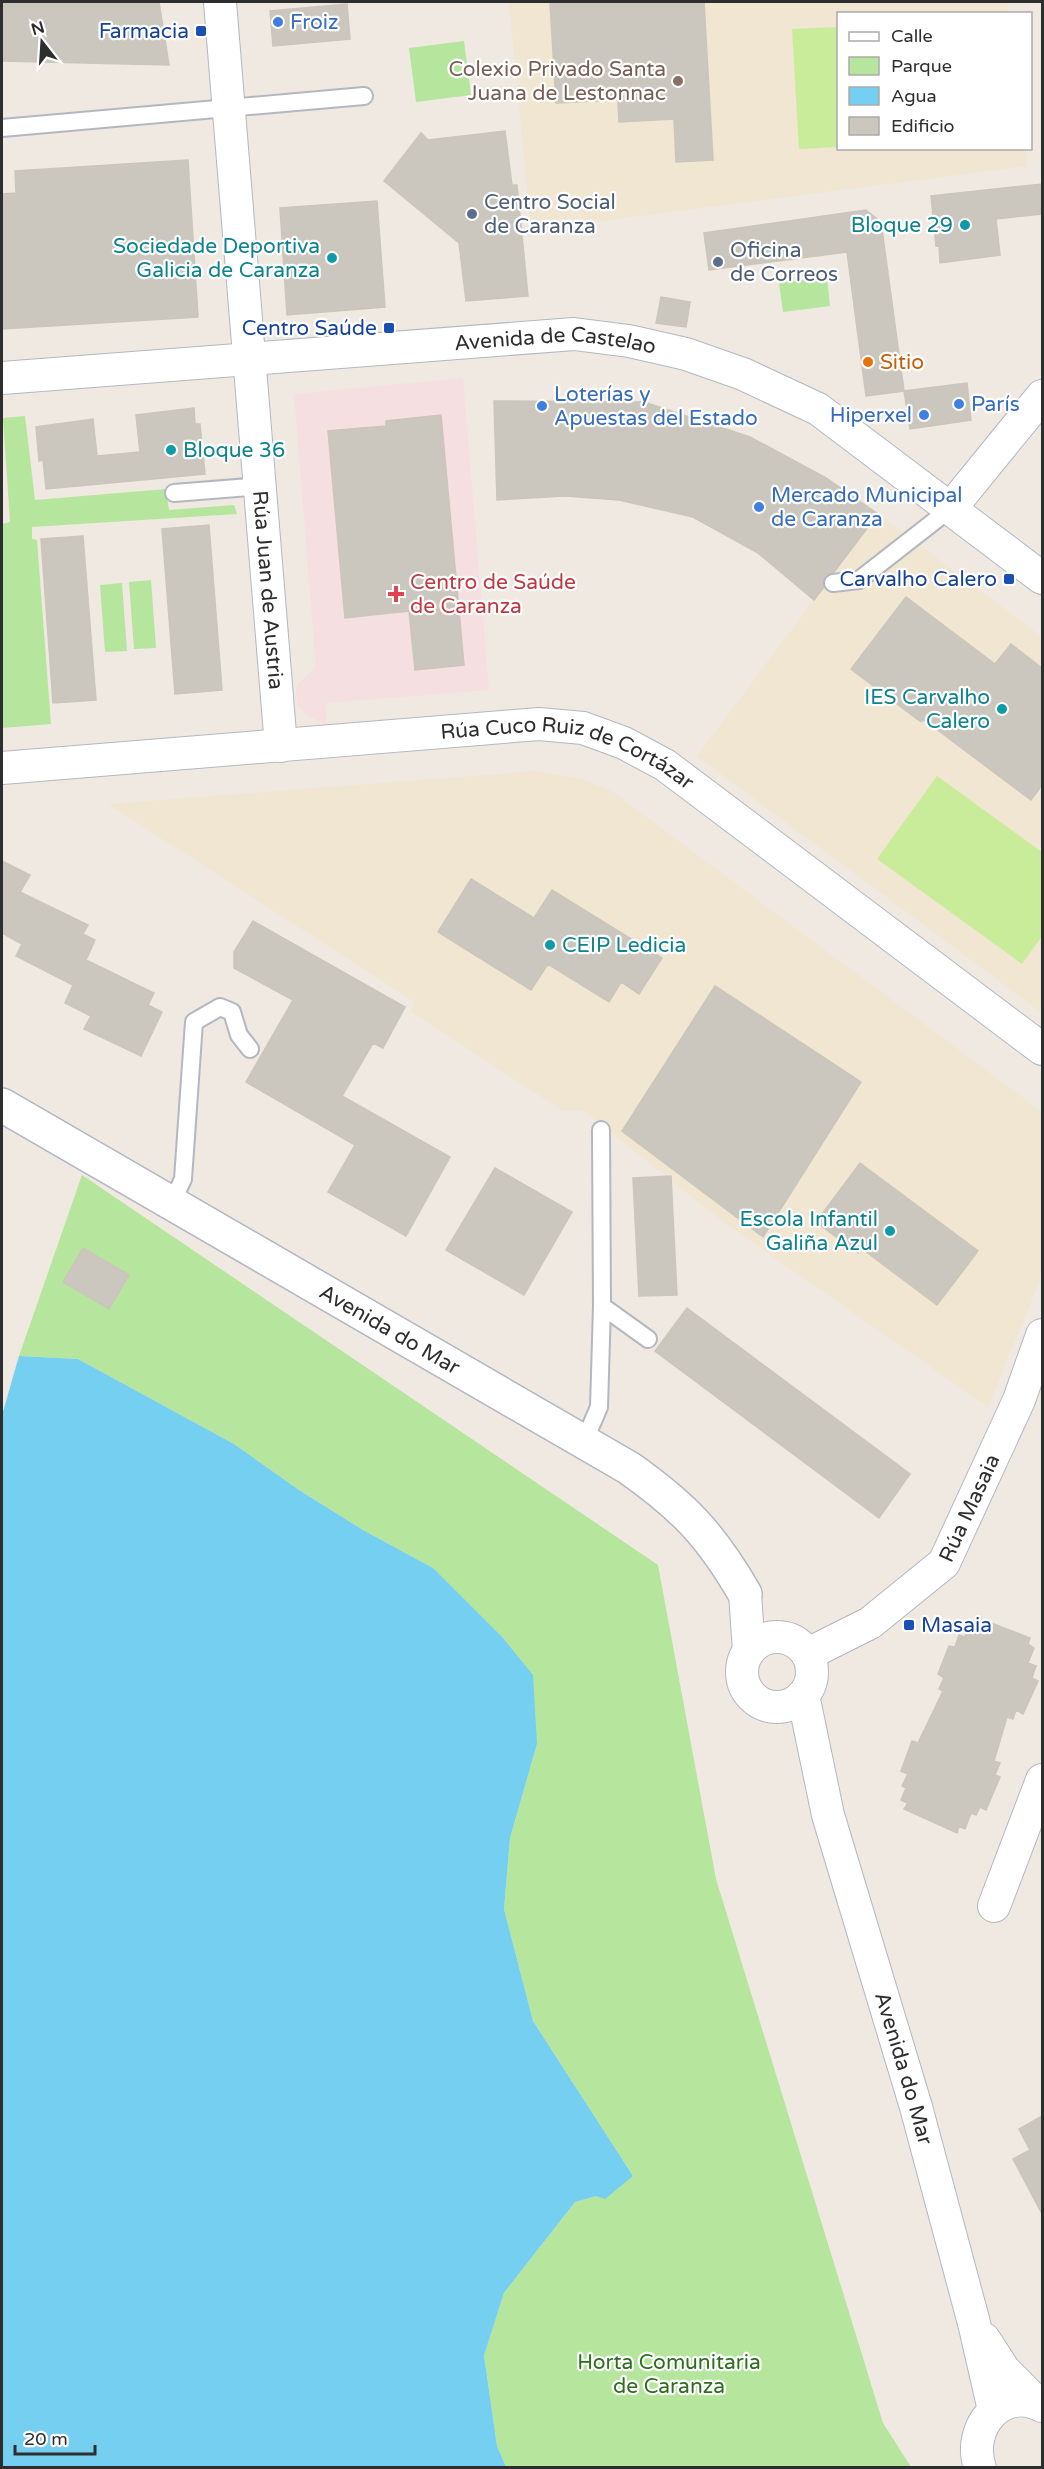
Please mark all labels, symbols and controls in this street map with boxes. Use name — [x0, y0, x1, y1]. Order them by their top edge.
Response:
place label: Froiz — [290, 10, 338, 35]
north arrow — [12, 12, 72, 72]
legend — [837, 12, 1032, 150]
marker: Froiz — [271, 15, 285, 29]
text: N — [29, 17, 47, 40]
place label: Farmacia — [99, 19, 189, 44]
marker: Farmacia — [194, 24, 208, 38]
text: Calle — [891, 25, 933, 47]
text: Parque — [891, 55, 952, 77]
place label: Colexio Privado Santa Juana de Lestonnac — [449, 57, 666, 106]
marker: Colexio Privado Santa Juana de Lestonnac — [671, 74, 685, 88]
text: Agua — [891, 85, 937, 107]
text: Edificio — [891, 115, 955, 137]
place label: Centro Social de Caranza — [484, 190, 616, 239]
marker: Centro Social de Caranza — [465, 207, 479, 221]
place label: Bloque 29 — [851, 213, 953, 238]
marker: Bloque 29 — [958, 218, 972, 232]
place label: Sociedade Deportiva Galicia de Caranza — [113, 234, 320, 283]
place label: Oficina de Correos — [730, 238, 838, 287]
marker: Sociedade Deportiva Galicia de Caranza — [325, 251, 339, 265]
marker: Oficina de Correos — [711, 255, 725, 269]
place label: Centro Saúde — [242, 316, 377, 341]
marker: Centro Saúde — [382, 321, 396, 335]
street label: Avenida de Castelao — [453, 322, 658, 360]
place label: Sitio — [880, 350, 924, 375]
marker: Sitio — [861, 355, 875, 369]
place label: Loterías y Apuestas del Estado — [554, 382, 758, 431]
place label: París — [971, 392, 1020, 417]
marker: París — [952, 397, 966, 411]
marker: Loterías y Apuestas del Estado — [535, 399, 549, 413]
place label: Hiperxel — [830, 403, 912, 428]
marker: Hiperxel — [917, 408, 931, 422]
place label: Bloque 36 — [183, 438, 285, 463]
marker: Bloque 36 — [164, 443, 178, 457]
place label: Mercado Municipal de Caranza — [771, 483, 963, 532]
street label: Rúa Juan de Austria — [247, 490, 288, 691]
marker: Mercado Municipal de Caranza — [752, 500, 766, 514]
place label: Carvalho Calero — [840, 567, 997, 592]
place label: Centro de Saúde de Caranza — [410, 570, 576, 619]
marker: Carvalho Calero — [1002, 572, 1016, 586]
marker: Centro de Saúde de Caranza — [387, 585, 405, 603]
place label: IES Carvalho Calero — [864, 685, 990, 734]
marker: IES Carvalho Calero — [995, 702, 1009, 716]
street label: Rúa Cuco Ruiz de Cortázar — [439, 712, 699, 795]
place label: CEIP Ledicia — [562, 933, 686, 958]
marker: CEIP Ledicia — [543, 938, 557, 952]
place label: Escola Infantil Galiña Azul — [739, 1207, 878, 1256]
marker: Escola Infantil Galiña Azul — [883, 1224, 897, 1238]
street label: Avenida do Mar — [315, 1279, 464, 1380]
street label: Rúa Masaia — [934, 1450, 1005, 1566]
place label: Masaia — [921, 1613, 992, 1638]
marker: Masaia — [902, 1618, 916, 1632]
street label: Avenida do Mar — [869, 1989, 938, 2148]
park label: Horta Comunitaria de Caranza — [577, 2350, 761, 2399]
scale bar — [15, 2418, 94, 2456]
text: 20 m — [24, 2428, 68, 2450]

